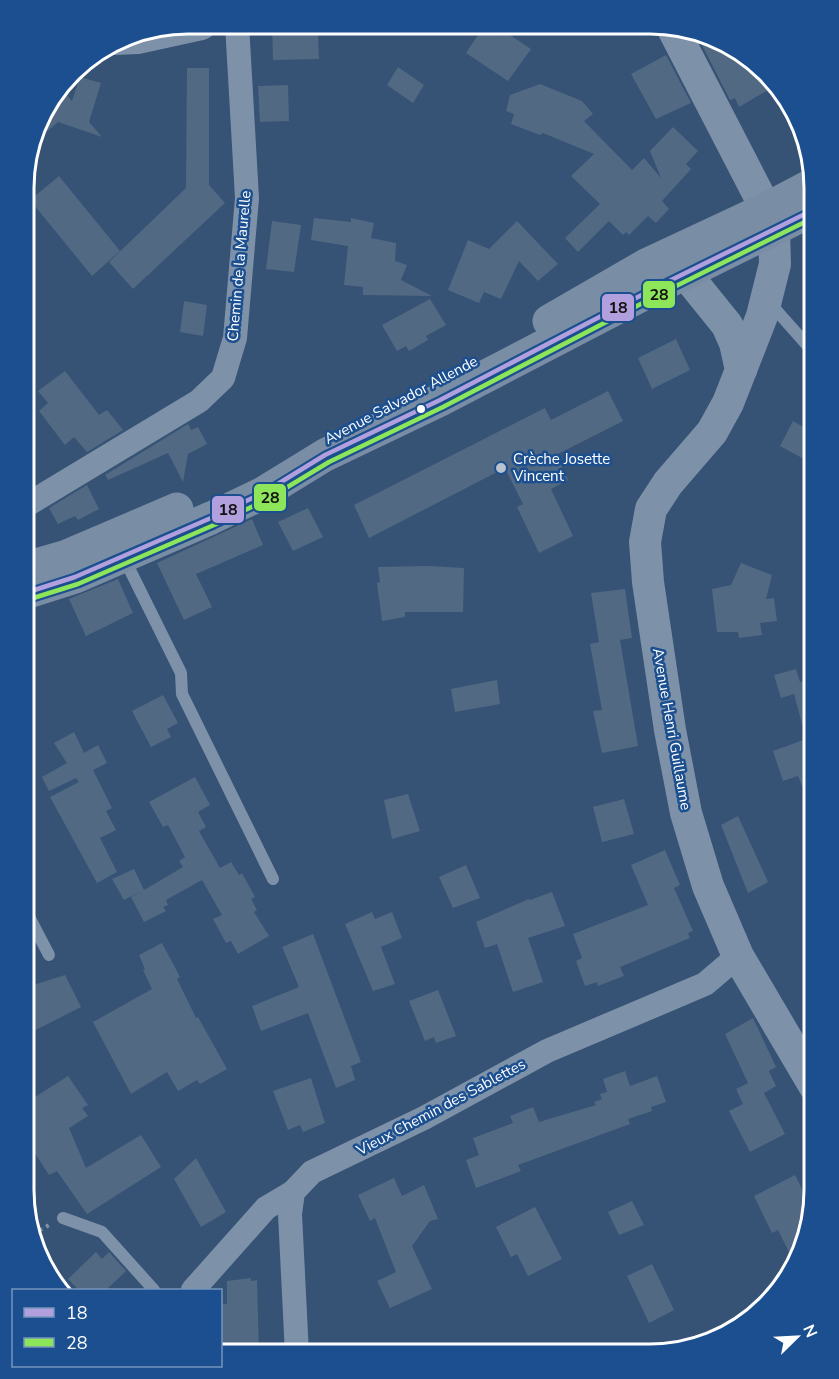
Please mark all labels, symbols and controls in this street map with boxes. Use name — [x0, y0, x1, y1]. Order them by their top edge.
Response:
street label: Chemin de la Maurelle — [222, 190, 256, 342]
line badge: 28 — [642, 280, 676, 309]
text: 28 — [649, 284, 669, 306]
line badge: 18 — [601, 293, 635, 322]
text: 18 — [608, 297, 628, 319]
street label: Avenue Salvador Allende — [321, 351, 481, 449]
unlabelled marker — [415, 403, 427, 415]
place label: Crèche Josette Vincent — [512, 449, 610, 486]
marker: Crèche Josette Vincent — [494, 461, 508, 475]
line badge: 28 — [253, 483, 287, 512]
text: 28 — [260, 487, 280, 509]
line badge: 18 — [211, 495, 245, 524]
text: 18 — [218, 499, 238, 521]
street label: Avenue Henri Guillaume — [648, 646, 696, 812]
street label: Vieux Chemin des Sablettes — [352, 1054, 529, 1161]
legend — [12, 1289, 222, 1367]
text: 18 — [66, 1301, 88, 1325]
north arrow — [767, 1307, 827, 1367]
text: N — [797, 1321, 822, 1341]
text: 28 — [66, 1331, 88, 1355]

